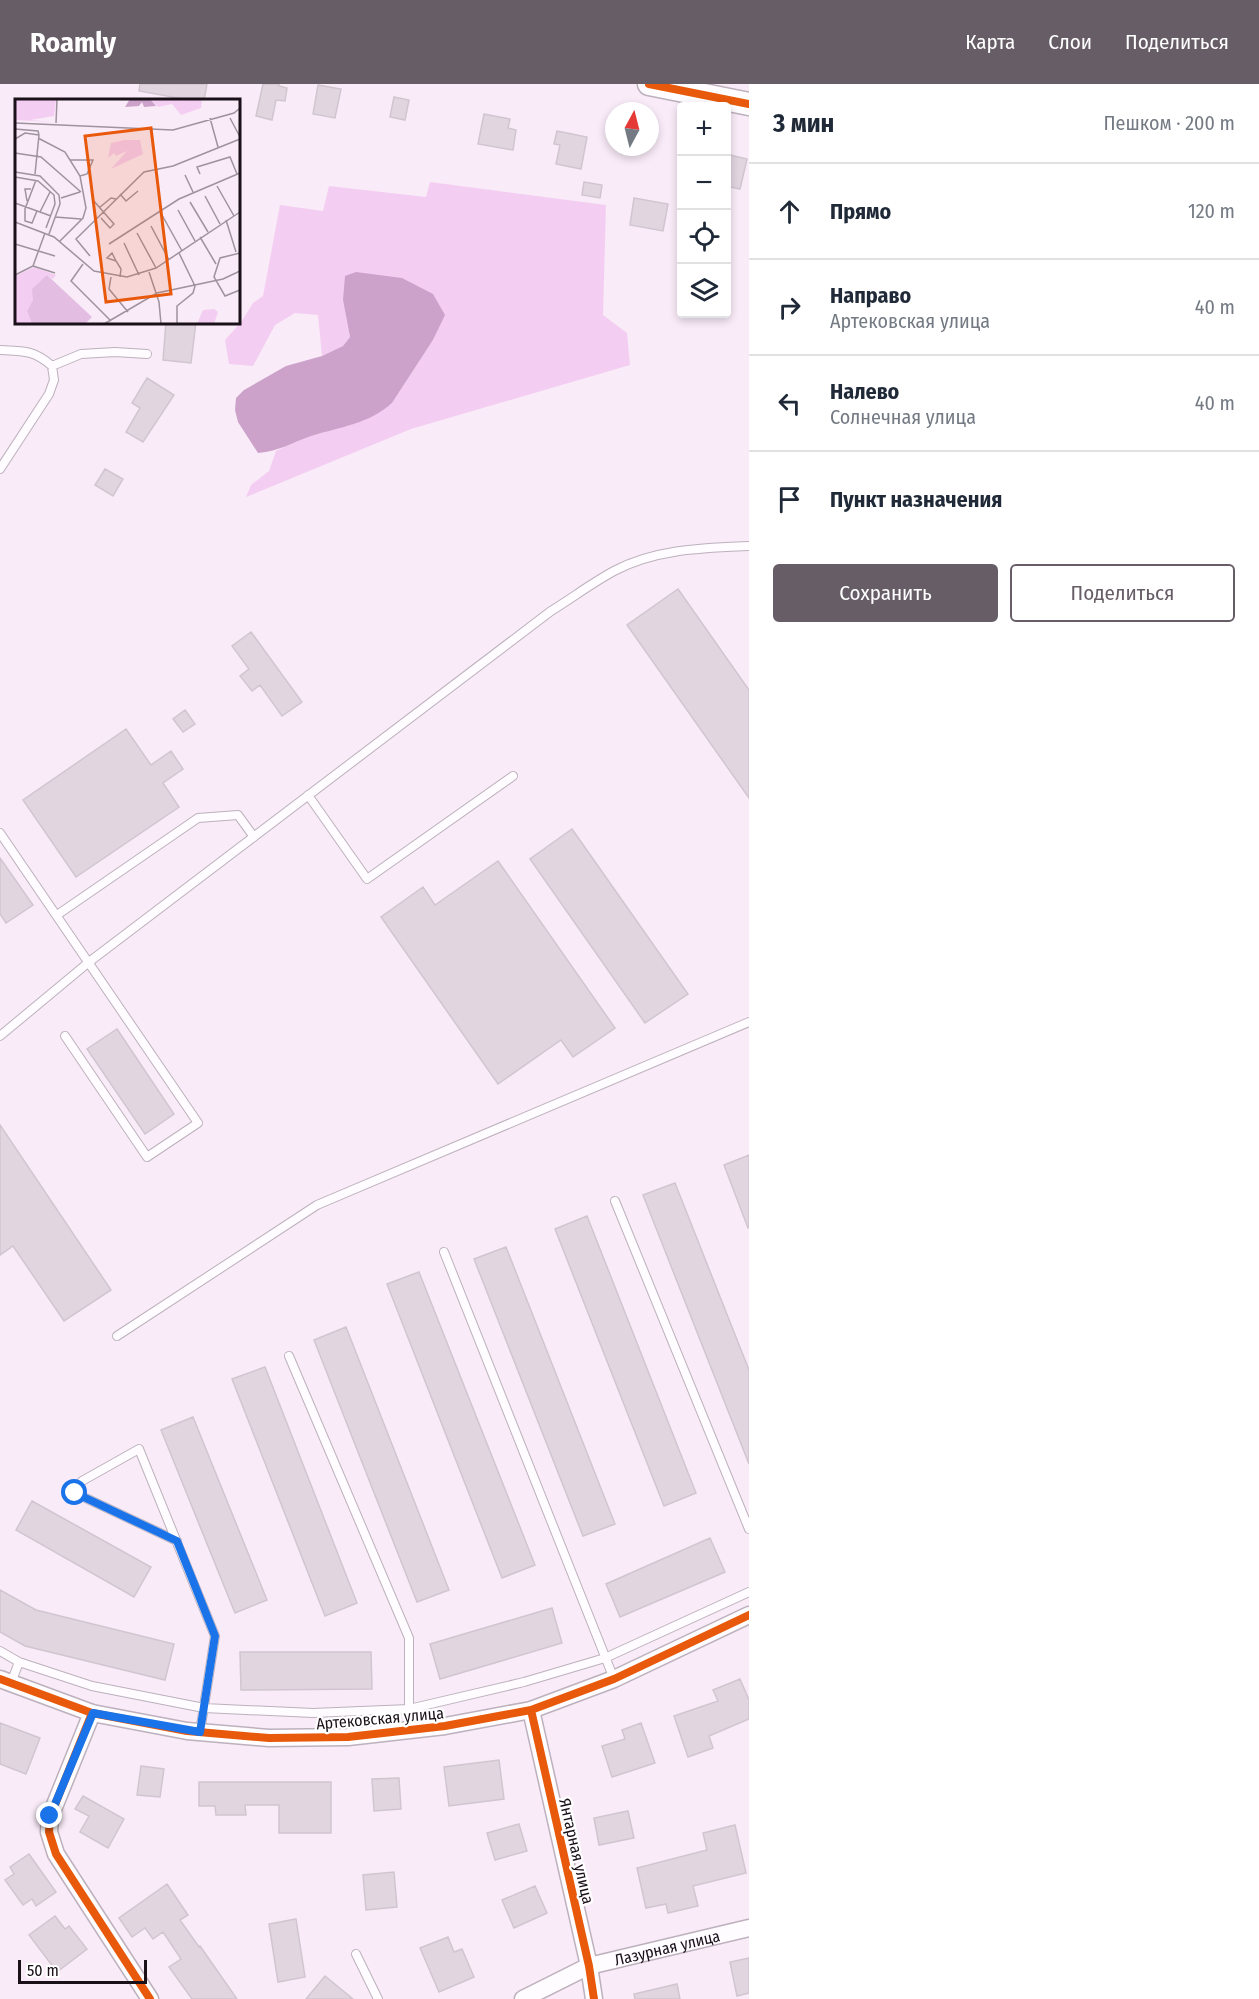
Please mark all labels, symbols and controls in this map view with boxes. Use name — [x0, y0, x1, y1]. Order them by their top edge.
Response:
text: Roamly — [30, 26, 116, 59]
text: Карта — [965, 29, 1015, 55]
text: Слои — [1048, 29, 1092, 55]
text: Поделиться — [1125, 29, 1229, 55]
inset map — [15, 99, 240, 324]
north arrow — [605, 102, 659, 156]
map controls — [677, 102, 731, 318]
button: + — [677, 102, 731, 156]
text: 3 мин — [773, 108, 834, 139]
text: Пешком · 200 m — [1104, 111, 1235, 135]
button: − — [677, 156, 731, 210]
icon: ahead — [773, 195, 806, 228]
text: Прямо — [830, 198, 891, 225]
text: 120 m — [1188, 199, 1235, 223]
button: locate — [677, 210, 731, 264]
button: layers — [677, 264, 731, 318]
text: Направо — [830, 282, 911, 309]
icon: right — [773, 291, 806, 324]
text: 40 m — [1195, 295, 1235, 319]
text: Артековская улица — [830, 309, 990, 333]
text: Налево — [830, 378, 899, 405]
icon: left — [773, 387, 806, 420]
text: 40 m — [1195, 391, 1235, 415]
text: Солнечная улица — [830, 405, 976, 429]
icon: arrive — [773, 483, 806, 516]
text: Пункт назначения — [830, 486, 1002, 513]
button: Сохранить — [773, 564, 998, 622]
button: Поделиться — [1010, 564, 1235, 622]
route start — [61, 1479, 87, 1505]
street label: Артековская улица — [315, 1703, 445, 1734]
street label: Янтарная улица — [555, 1796, 598, 1906]
route end — [36, 1802, 62, 1828]
street label: Лазурная улица — [612, 1926, 722, 1970]
scale bar — [18, 1957, 147, 1984]
text: 50 m — [27, 1961, 59, 1980]

